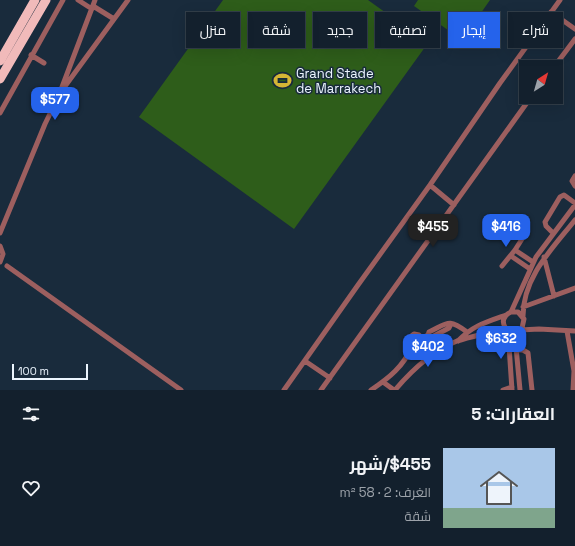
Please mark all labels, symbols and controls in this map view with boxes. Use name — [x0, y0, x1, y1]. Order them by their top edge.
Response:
chip: منزل — [186, 12, 240, 48]
chip: شقة — [248, 12, 305, 48]
chip: جديد — [313, 12, 367, 48]
chip: تصفية — [375, 12, 440, 48]
chip: إيجار — [448, 12, 500, 48]
chip: شراء — [508, 12, 563, 48]
north arrow — [519, 60, 563, 104]
map controls — [519, 60, 563, 104]
place label: Grand Stade de Marrakech — [296, 65, 381, 97]
sports icon: Grand Stade de Marrakech — [273, 70, 293, 90]
pin: $577 — [31, 87, 79, 121]
text: $577 — [40, 91, 70, 108]
pin: $455 — [409, 214, 457, 248]
pin: $416 — [482, 214, 530, 248]
text: $455 — [417, 218, 449, 235]
text: $416 — [491, 218, 521, 235]
pin: $632 — [477, 326, 525, 360]
text: $632 — [485, 330, 517, 347]
pin: $402 — [404, 334, 452, 368]
text: $402 — [412, 338, 444, 355]
scale bar — [12, 362, 88, 381]
text: 100 m — [18, 364, 49, 378]
icon: filters — [20, 403, 42, 425]
text: العقارات: 5 — [471, 403, 555, 425]
text: $455/شهر — [350, 453, 431, 475]
icon: home — [475, 464, 523, 512]
icon: heart — [20, 477, 42, 499]
text: الغرف: 2 · 58 m² — [340, 484, 431, 501]
text: شقة — [404, 508, 431, 525]

